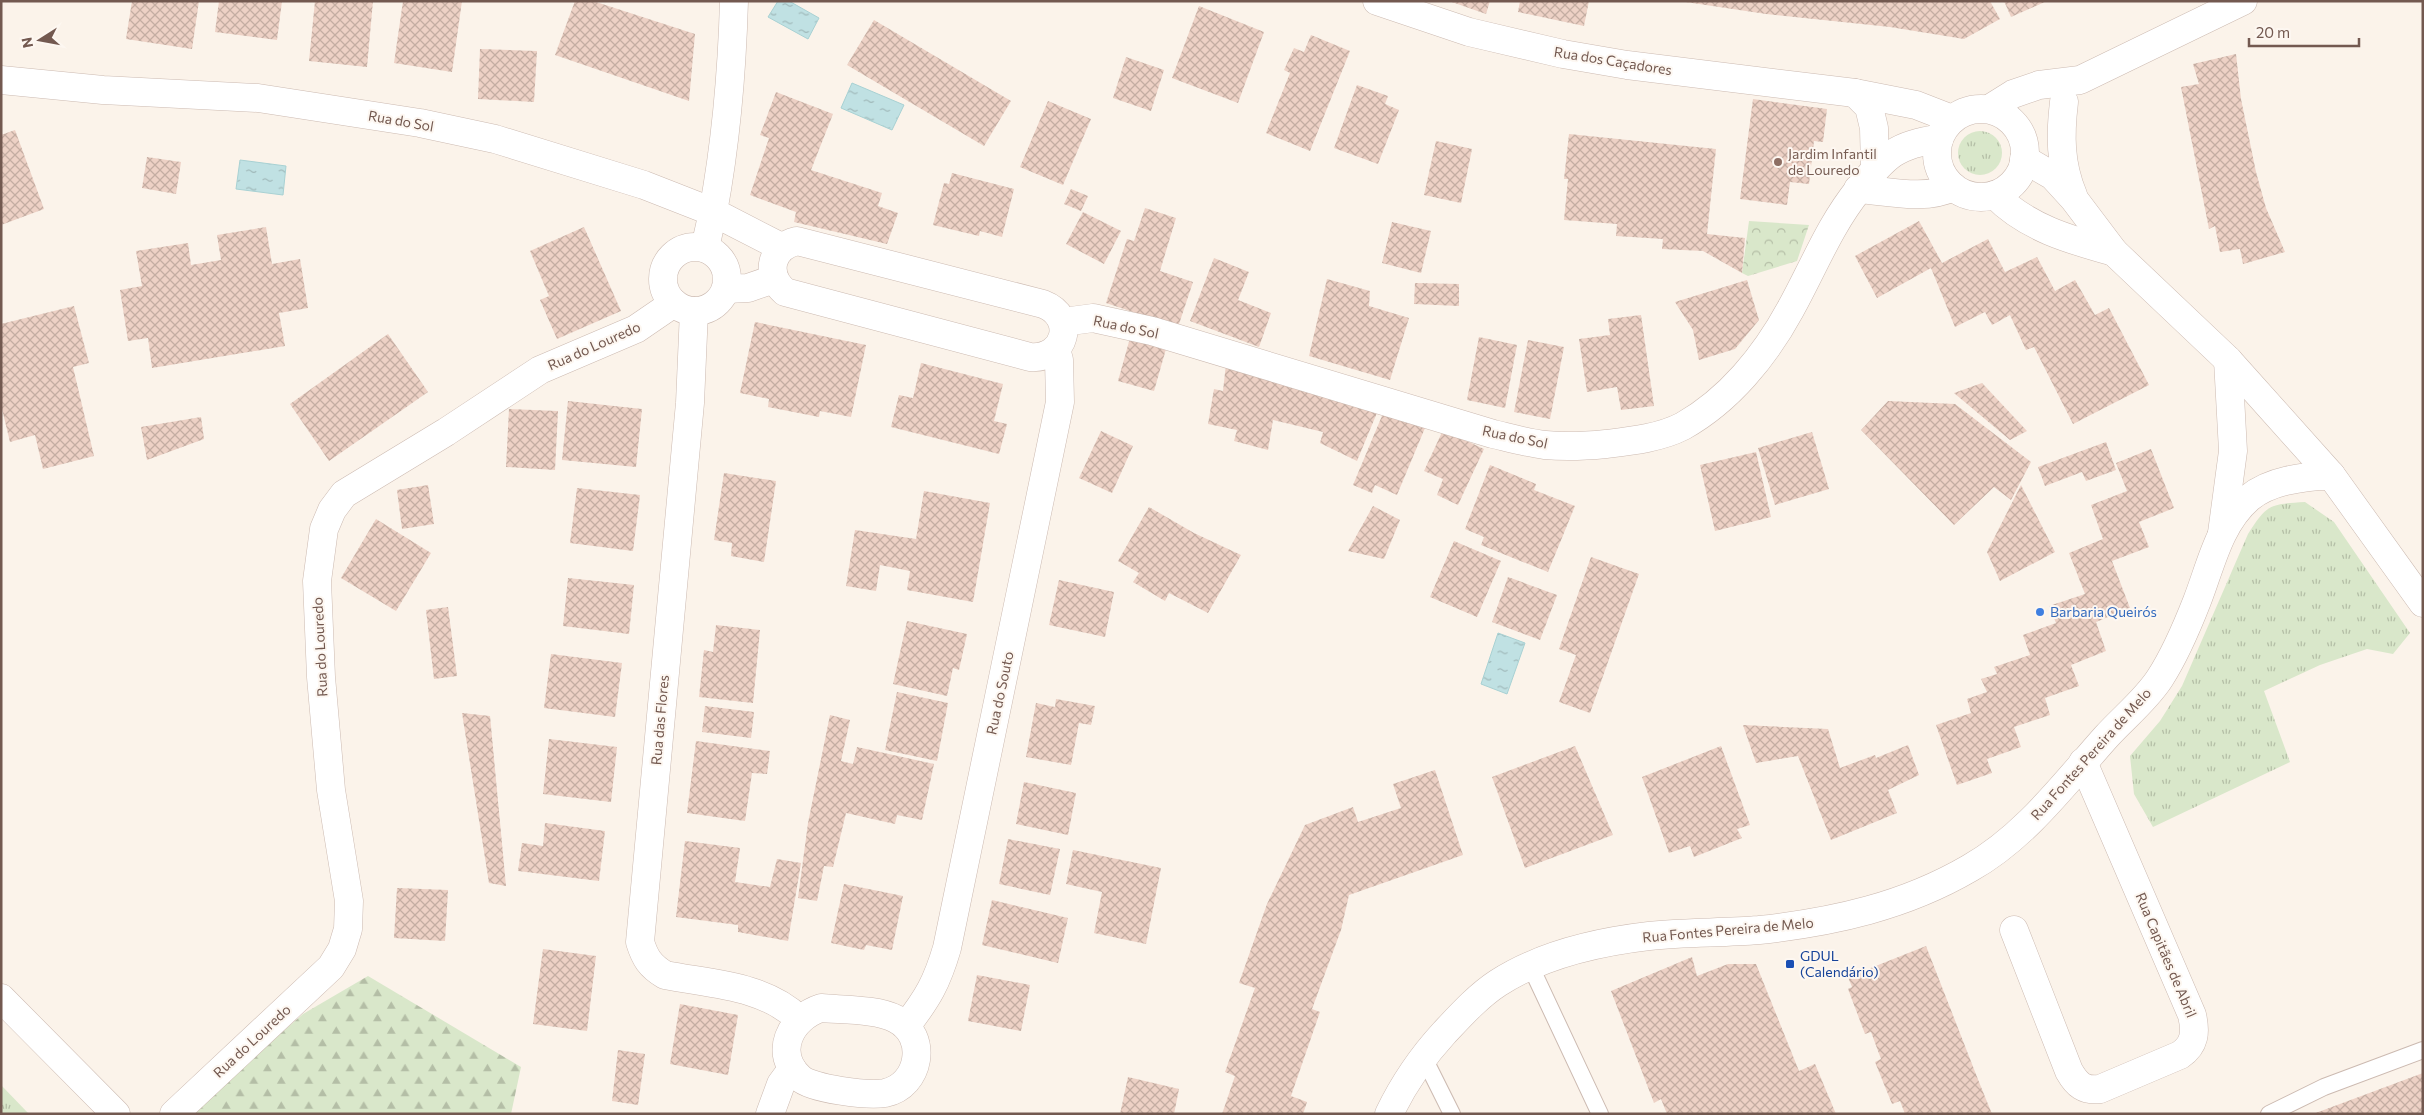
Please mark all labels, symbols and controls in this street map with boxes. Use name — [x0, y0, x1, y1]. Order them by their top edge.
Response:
north arrow — [15, 15, 65, 65]
scale bar — [2249, 15, 2359, 47]
text: 20 m — [2256, 23, 2290, 41]
text: N — [17, 36, 36, 49]
street label: Rua dos Caçadores — [1553, 43, 1673, 78]
street label: Rua do Sol — [367, 106, 435, 135]
place label: Jardim Infantil de Louredo — [1788, 145, 1877, 178]
marker: Jardim Infantil de Louredo — [1772, 156, 1784, 168]
street label: Rua do Sol — [1092, 311, 1160, 342]
street label: Rua do Louredo — [545, 318, 643, 374]
street label: Rua do Sol — [1481, 421, 1549, 452]
street label: Rua do Louredo — [308, 597, 331, 697]
place label: Barbaria Queirós — [2050, 603, 2157, 620]
marker: Barbaria Queirós — [2034, 606, 2046, 618]
street label: Rua do Souto — [982, 650, 1017, 736]
street label: Rua das Flores — [647, 674, 672, 766]
street label: Rua Fontes Pereira de Melo — [2027, 684, 2154, 823]
street label: Rua Capitães de Abril — [2132, 890, 2201, 1020]
street label: Rua Fontes Pereira de Melo — [1642, 914, 1814, 945]
place label: GDUL (Calendário) — [1800, 947, 1879, 980]
marker: GDUL (Calendário) — [1784, 958, 1796, 970]
street label: Rua do Louredo — [209, 1000, 294, 1081]

